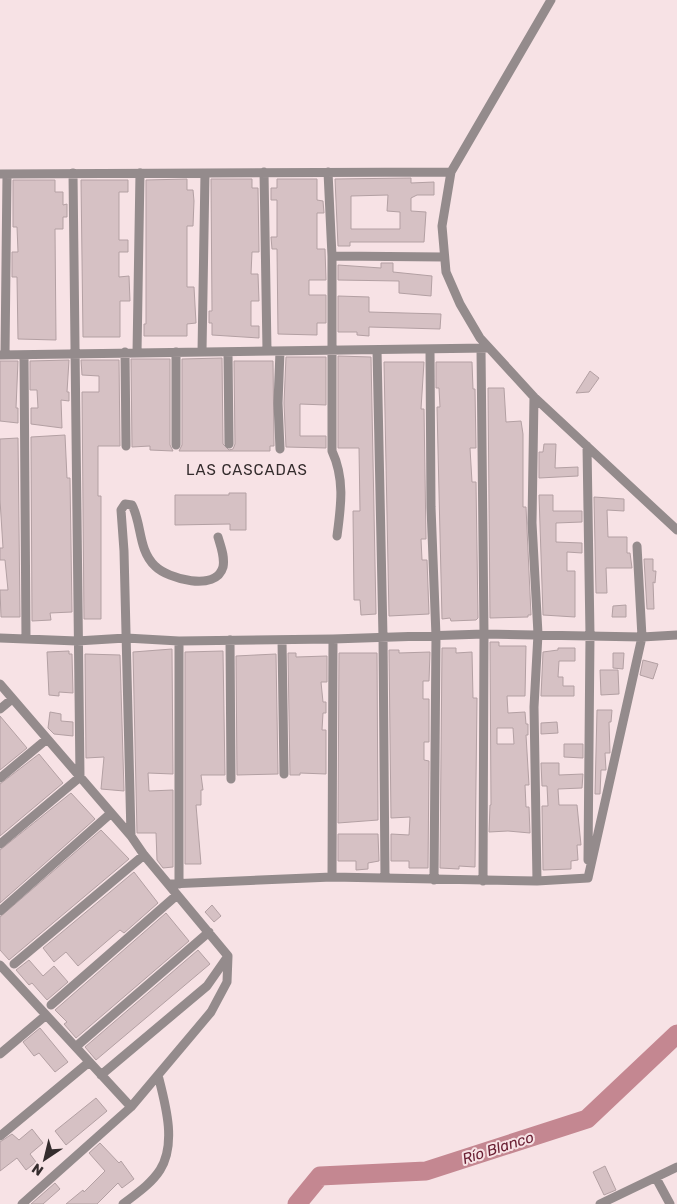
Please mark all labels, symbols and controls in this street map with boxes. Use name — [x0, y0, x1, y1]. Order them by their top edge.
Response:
district label: LAS CASCADAS — [186, 461, 308, 479]
water label: Río Blanco — [460, 1128, 536, 1168]
north arrow — [20, 1134, 70, 1184]
text: N — [29, 1159, 47, 1179]

